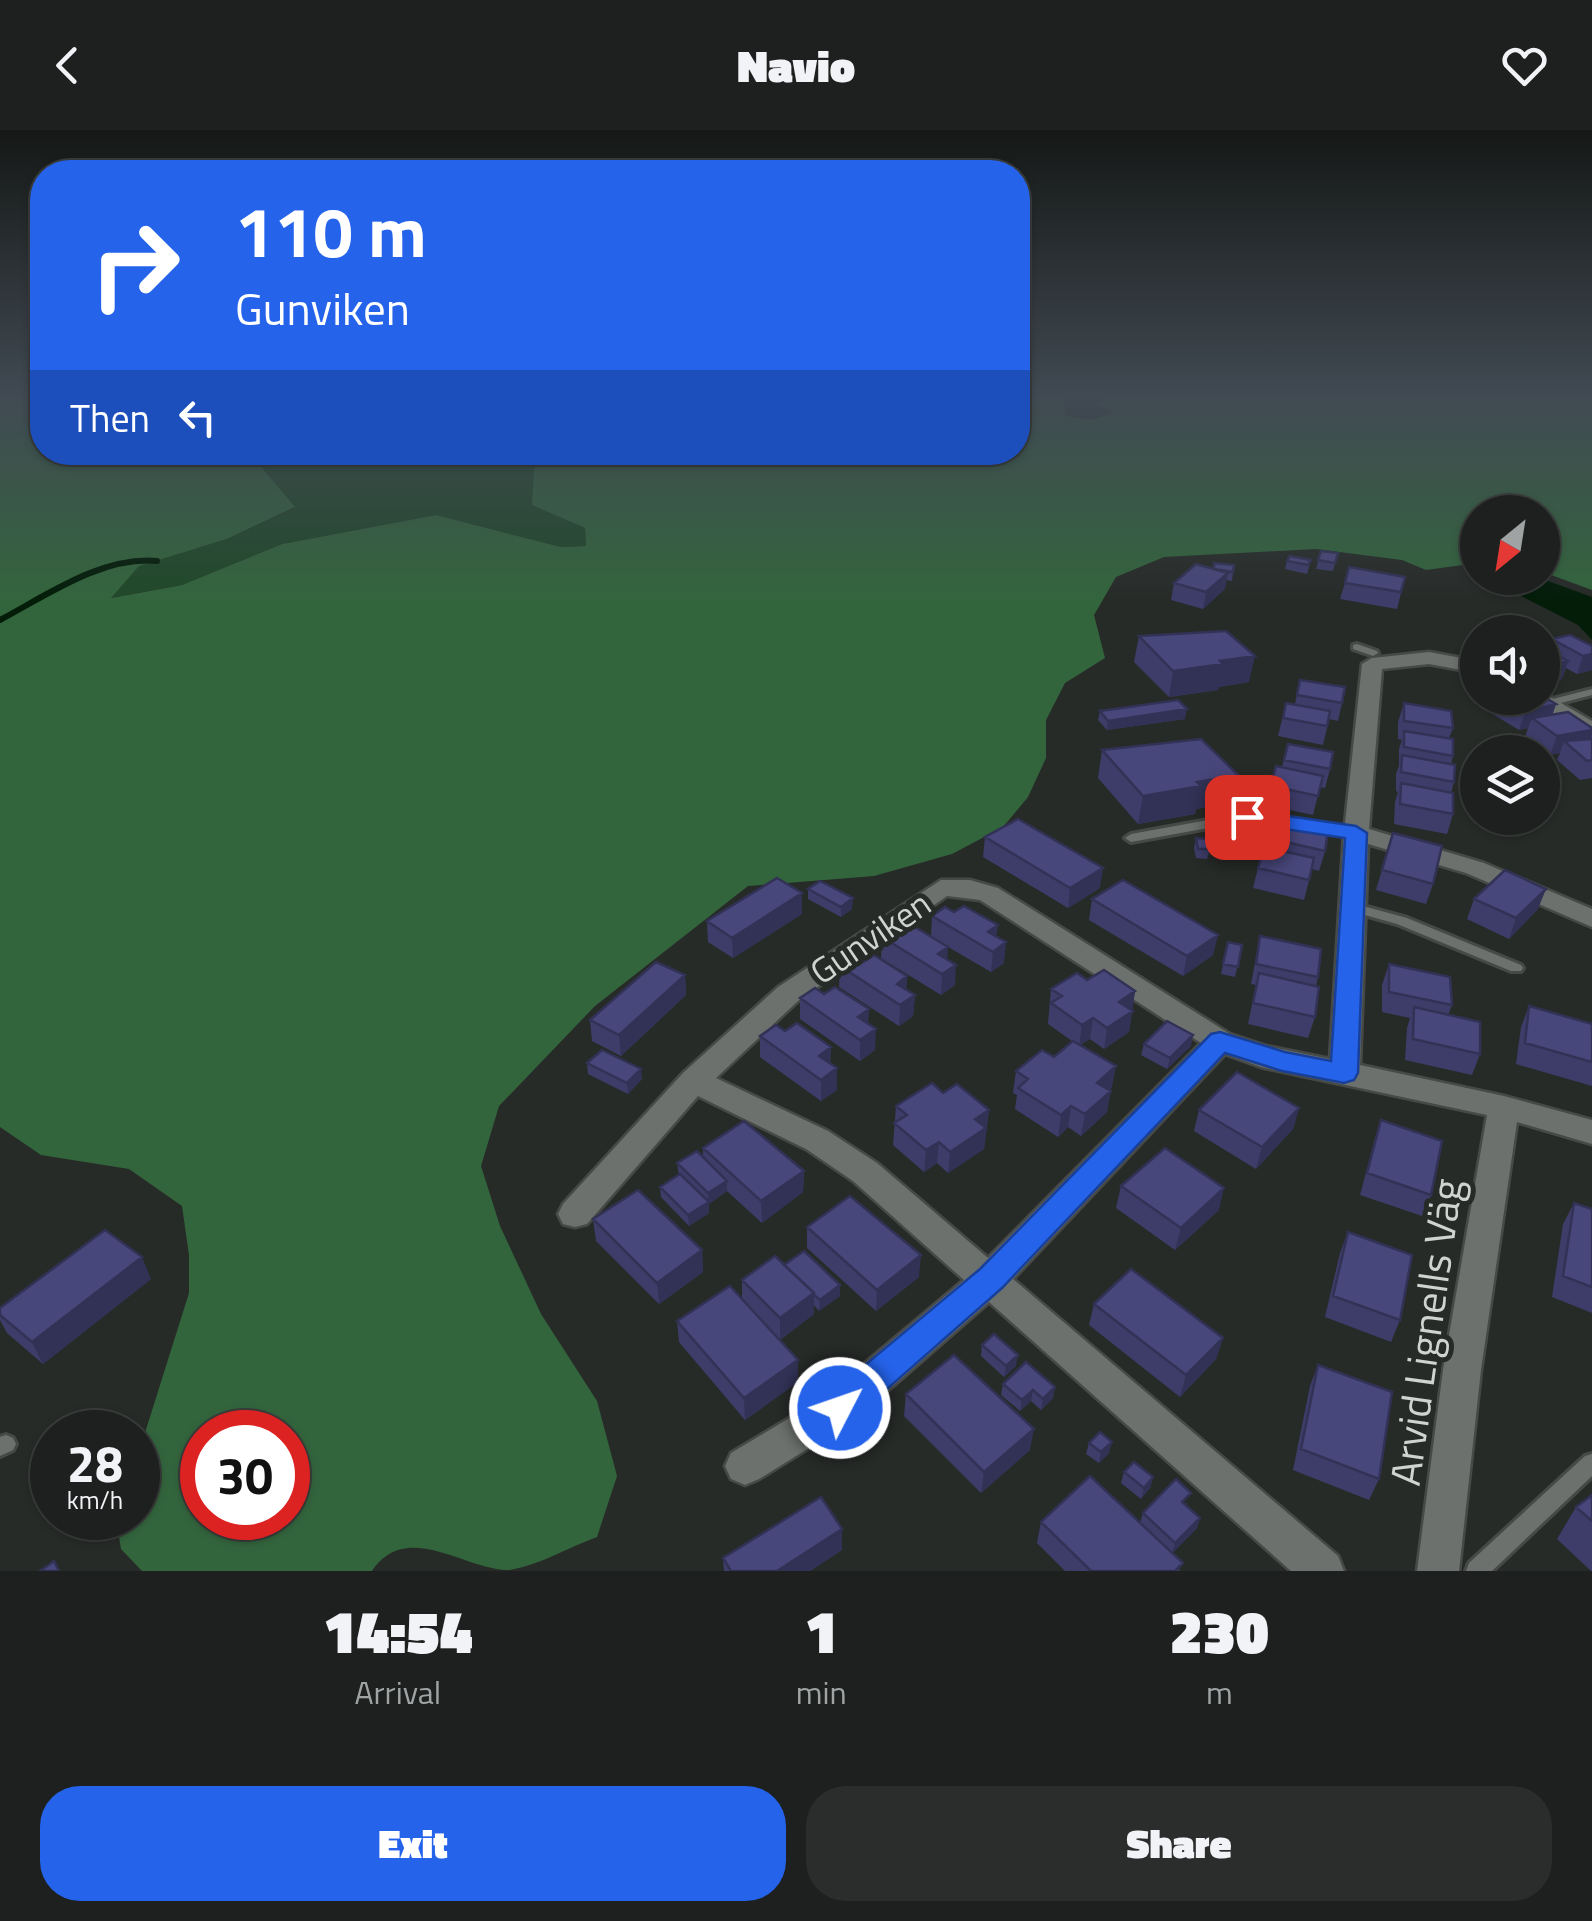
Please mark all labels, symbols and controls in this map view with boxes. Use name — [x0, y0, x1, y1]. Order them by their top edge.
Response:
text: Navio — [737, 31, 855, 99]
icon: back — [40, 38, 95, 93]
icon: heart — [1497, 38, 1552, 93]
text: 110 m — [235, 178, 427, 284]
icon: right — [70, 200, 200, 330]
text: Gunviken — [235, 274, 410, 342]
text: Then — [70, 389, 150, 447]
icon: left — [170, 390, 225, 445]
north arrow — [1460, 495, 1560, 595]
map controls — [1460, 495, 1560, 835]
button: sound — [1460, 615, 1560, 715]
button: layers — [1460, 735, 1560, 835]
pin — [1205, 775, 1290, 860]
icon: arrive — [1220, 790, 1275, 845]
street label: Gunviken — [799, 877, 941, 997]
street label: Arvid Lignells Väg — [1372, 1174, 1478, 1490]
position arrow — [788, 1356, 892, 1460]
speed limit sign: 30 — [180, 1410, 310, 1540]
text: 28 — [67, 1425, 123, 1501]
text: km/h — [67, 1481, 123, 1519]
text: 14:54 — [323, 1585, 472, 1676]
text: 1 — [805, 1585, 838, 1676]
text: 230 — [1170, 1585, 1269, 1676]
text: Arrival — [354, 1668, 441, 1716]
text: min — [796, 1668, 847, 1716]
text: m — [1206, 1668, 1233, 1716]
button: Exit — [40, 1786, 786, 1901]
button: Share — [806, 1786, 1552, 1901]

